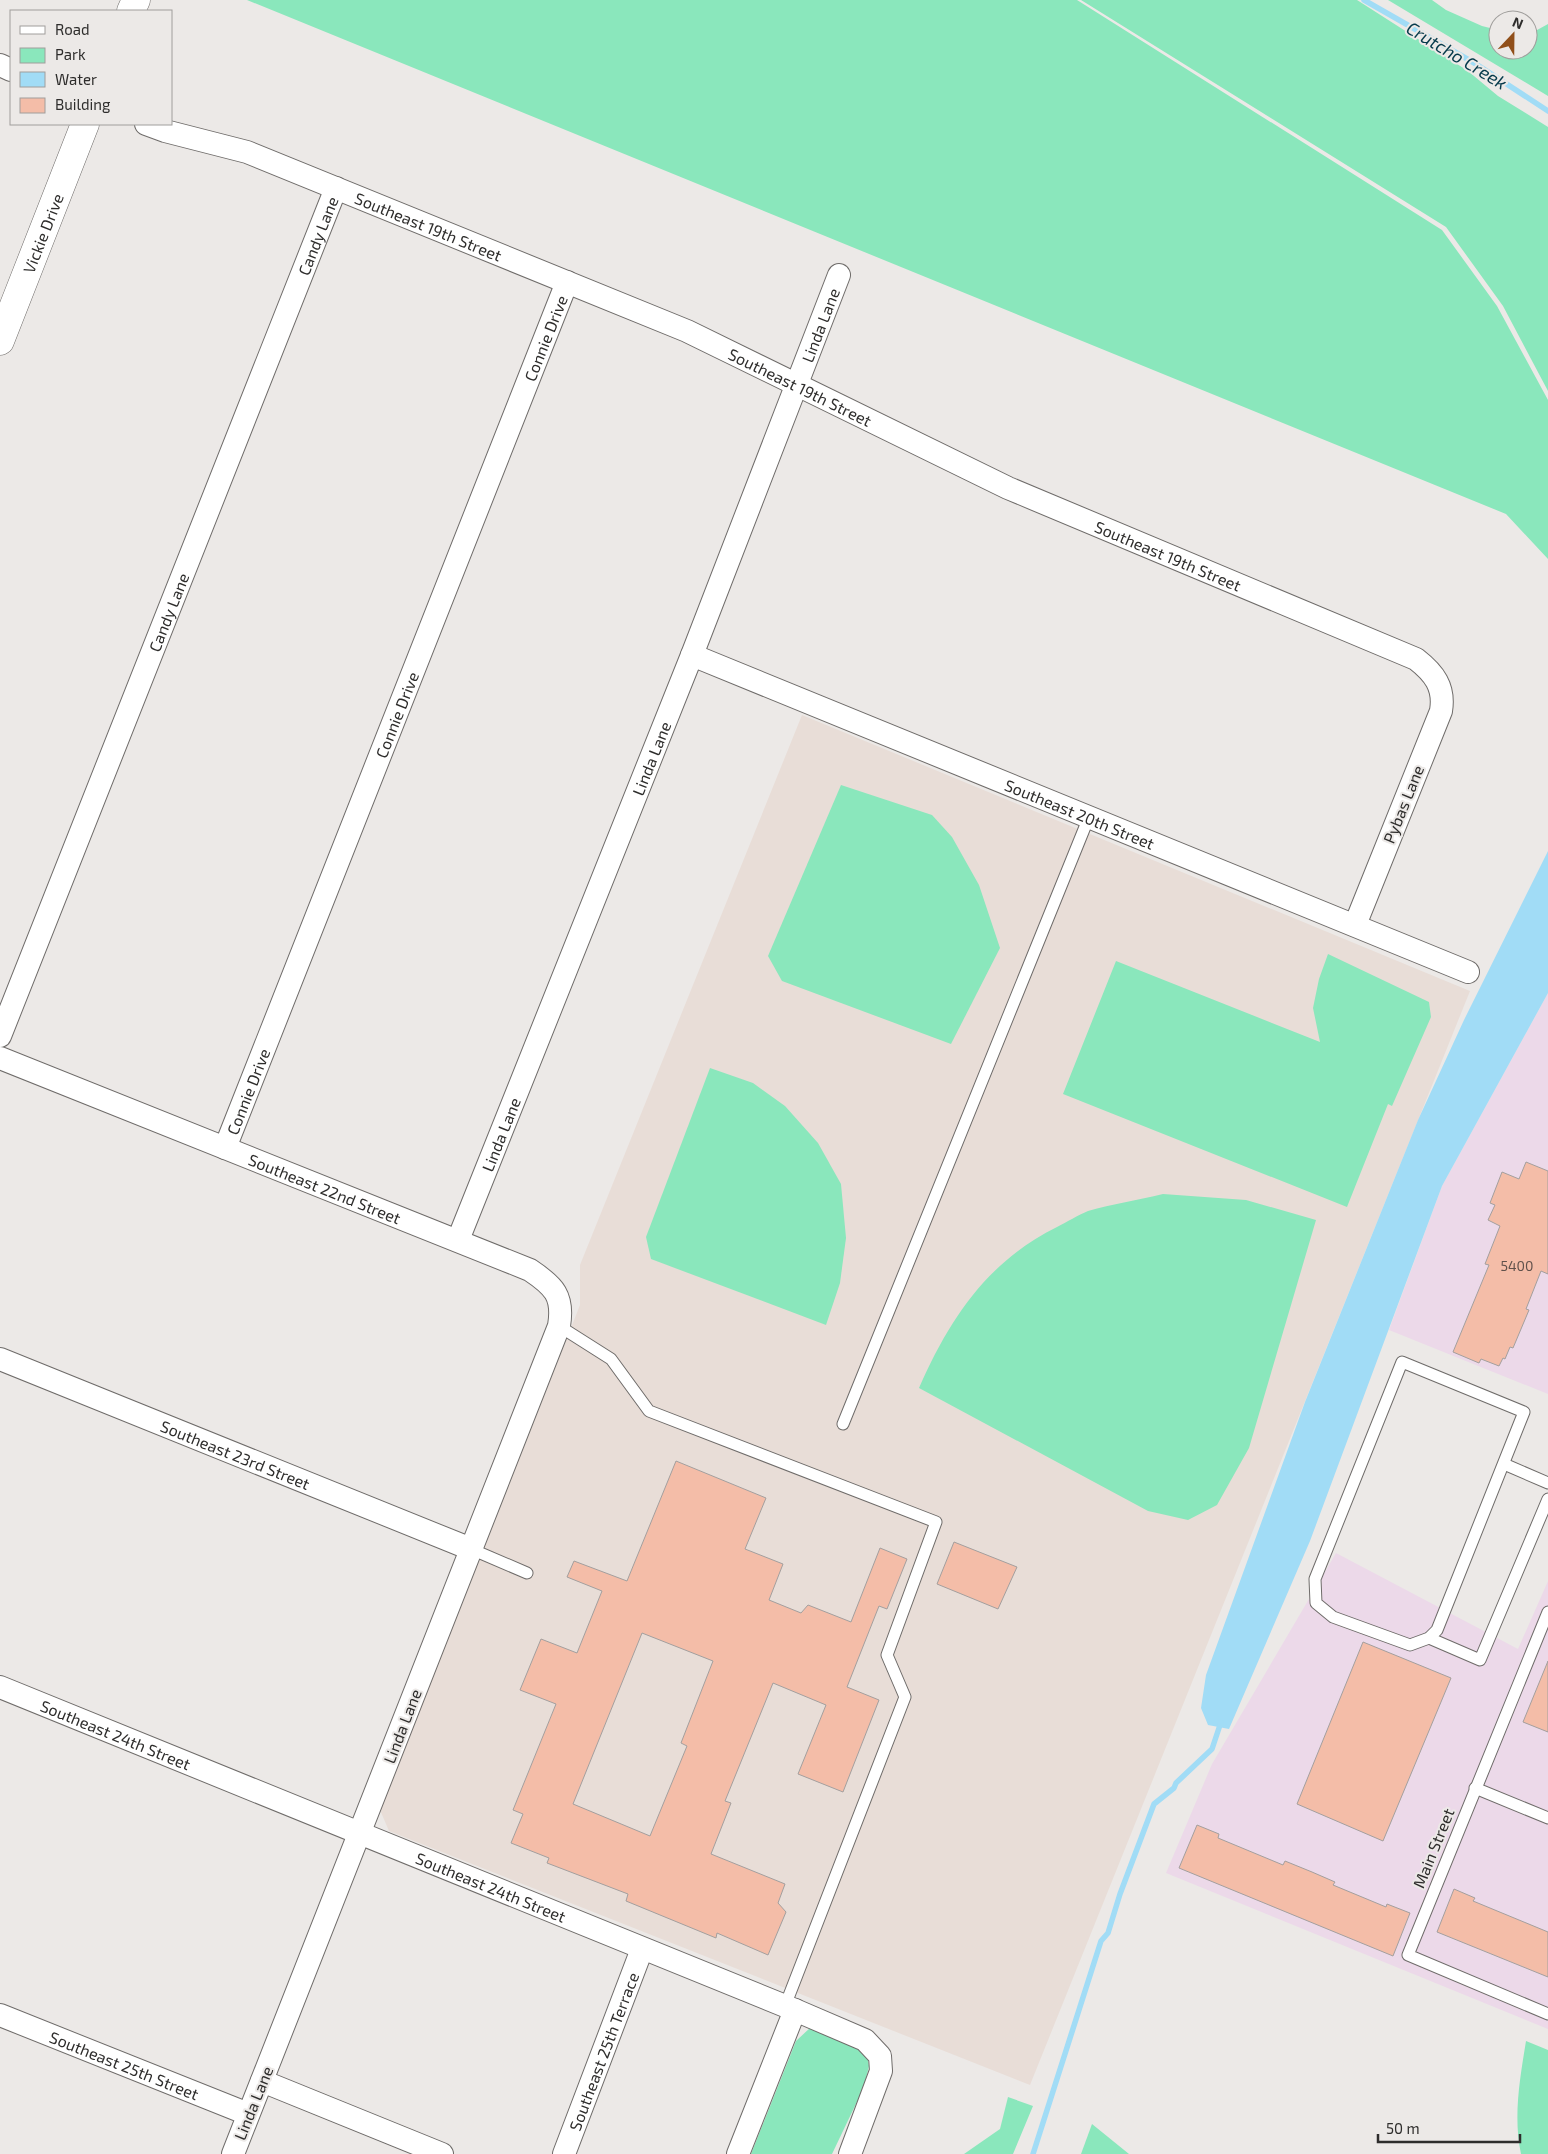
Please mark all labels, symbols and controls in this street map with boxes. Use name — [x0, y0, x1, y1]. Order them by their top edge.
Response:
legend — [10, 10, 172, 125]
north arrow — [1488, 10, 1538, 60]
text: N — [1510, 13, 1526, 32]
water label: Crutcho Creek — [1403, 16, 1511, 94]
text: Road — [55, 20, 90, 38]
text: Park — [55, 45, 86, 63]
text: Water — [55, 70, 97, 88]
text: Building — [55, 95, 111, 113]
street label: Southeast 19th Street — [352, 188, 505, 264]
street label: Vickie Drive — [18, 190, 66, 275]
street label: Candy Lane — [293, 193, 341, 278]
street label: Linda Lane — [797, 285, 843, 365]
street label: Connie Drive — [519, 292, 570, 384]
street label: Southeast 19th Street — [726, 343, 875, 429]
street label: Southeast 19th Street — [1092, 516, 1244, 594]
street label: Candy Lane — [144, 570, 192, 654]
street label: Connie Drive — [371, 669, 422, 760]
street label: Linda Lane — [627, 718, 674, 798]
street label: Pybas Lane — [1379, 762, 1427, 846]
street label: Southeast 20th Street — [1002, 774, 1158, 852]
street label: Connie Drive — [222, 1045, 273, 1137]
street label: Linda Lane — [477, 1094, 524, 1174]
street label: Southeast 22nd Street — [246, 1149, 404, 1227]
house number: 5400 — [1501, 1257, 1534, 1274]
street label: Southeast 23rd Street — [158, 1415, 313, 1493]
street label: Linda Lane — [379, 1686, 425, 1766]
street label: Southeast 24th Street — [38, 1695, 194, 1773]
street label: Main Street — [1408, 1805, 1458, 1891]
street label: Southeast 24th Street — [413, 1848, 569, 1925]
street label: Southeast 25th Terrace — [564, 1969, 642, 2133]
street label: Southeast 25th Street — [47, 2026, 202, 2103]
street label: Linda Lane — [230, 2063, 276, 2143]
scale bar — [1378, 2112, 1520, 2144]
text: 50 m — [1386, 2119, 1420, 2137]

